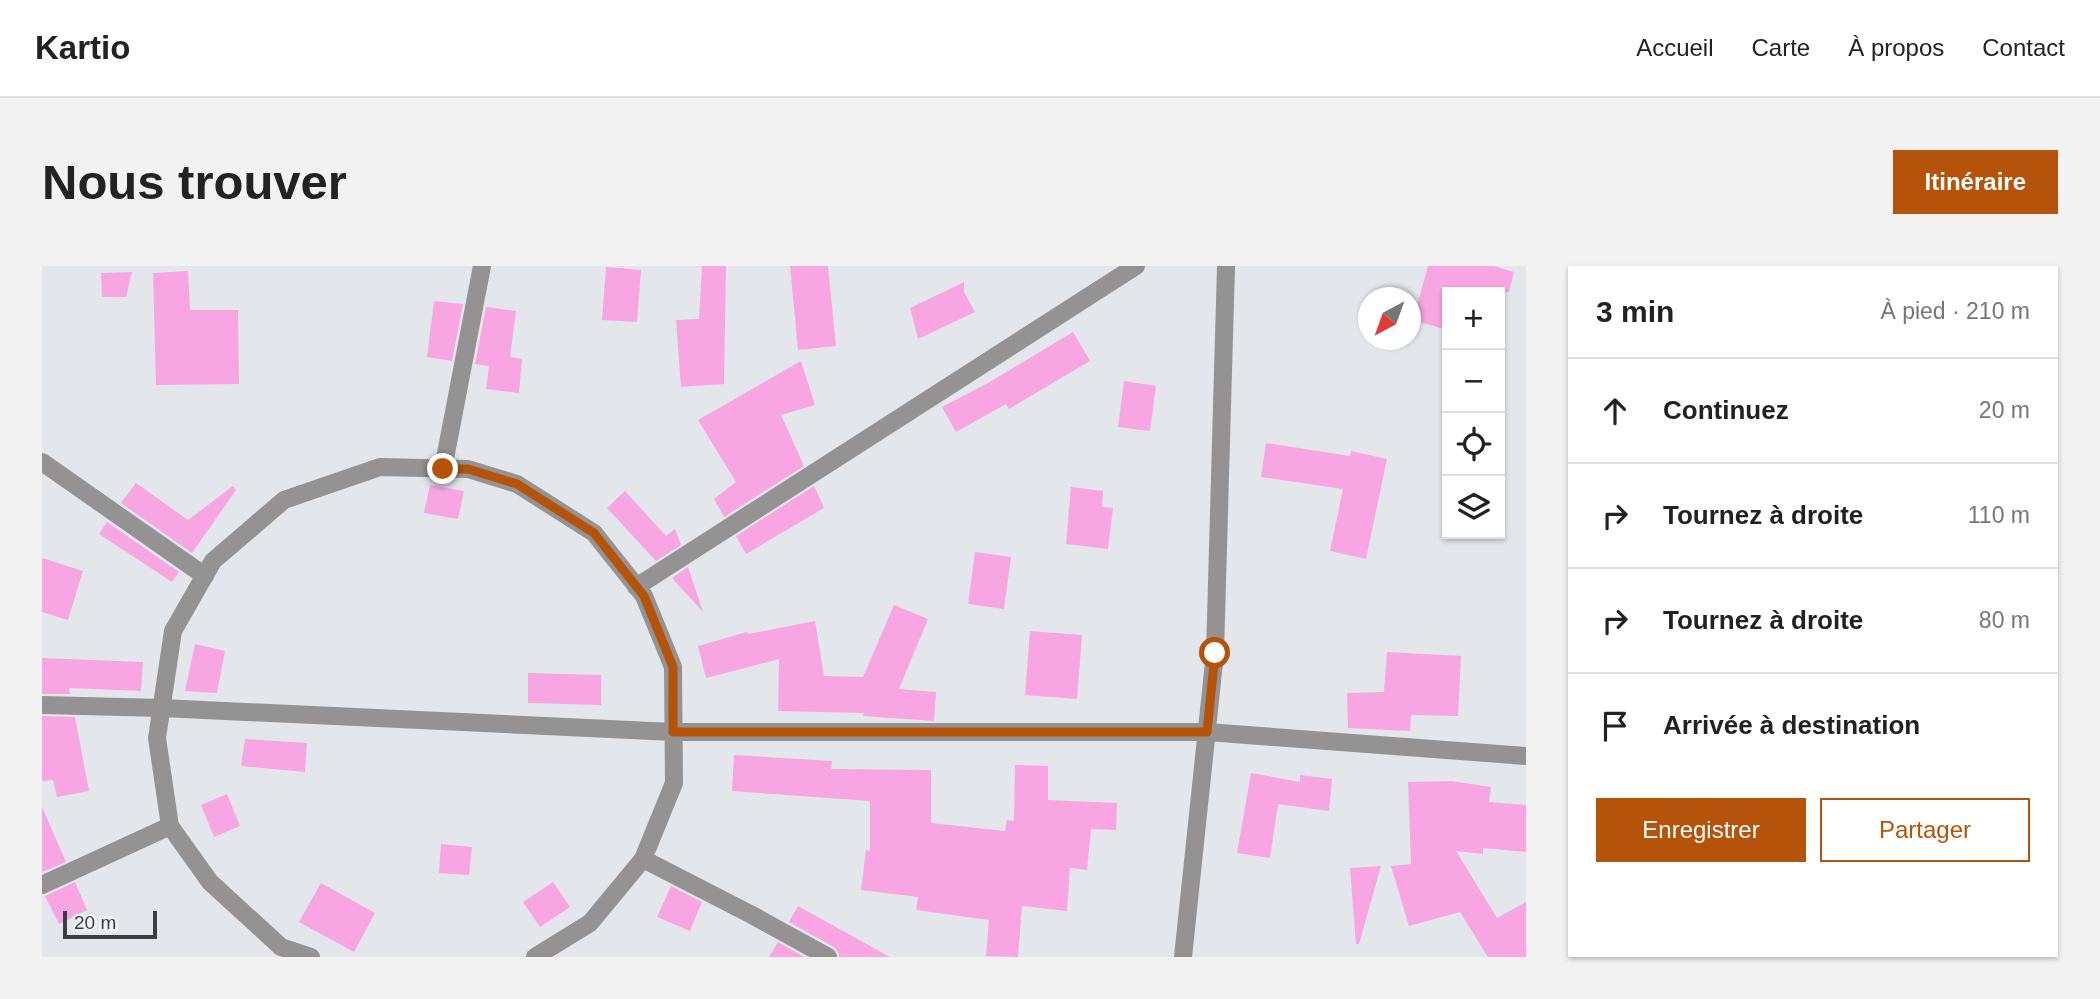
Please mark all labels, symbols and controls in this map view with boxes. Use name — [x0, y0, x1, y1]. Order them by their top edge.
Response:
text: Kartio — [35, 29, 130, 66]
text: Accueil — [1636, 34, 1714, 61]
text: Carte — [1752, 34, 1810, 61]
text: À propos — [1848, 34, 1944, 61]
text: Contact — [1982, 34, 2065, 61]
button: Itinéraire — [1893, 150, 2058, 214]
text: Nous trouver — [42, 155, 347, 209]
north arrow — [1358, 287, 1421, 350]
map controls — [1442, 287, 1505, 539]
button: + — [1442, 287, 1505, 350]
text: 3 min — [1596, 295, 1674, 328]
text: À pied · 210 m — [1880, 298, 2030, 324]
button: − — [1442, 350, 1505, 413]
icon: ahead — [1596, 392, 1634, 430]
text: Continuez — [1663, 395, 1789, 425]
text: 20 m — [1979, 397, 2030, 423]
button: locate — [1442, 413, 1505, 476]
route end — [427, 453, 458, 484]
button: layers — [1442, 476, 1505, 539]
icon: right — [1596, 497, 1634, 535]
text: Tournez à droite — [1663, 500, 1863, 530]
text: 110 m — [1968, 502, 2030, 528]
icon: right — [1596, 602, 1634, 640]
text: Tournez à droite — [1663, 605, 1863, 635]
text: 80 m — [1979, 607, 2030, 633]
route start — [1199, 637, 1230, 668]
icon: arrive — [1596, 707, 1634, 745]
text: Arrivée à destination — [1663, 710, 1920, 740]
button: Enregistrer — [1596, 798, 1806, 862]
button: Partager — [1820, 798, 2030, 862]
scale bar — [63, 908, 158, 940]
text: 20 m — [74, 912, 116, 933]

